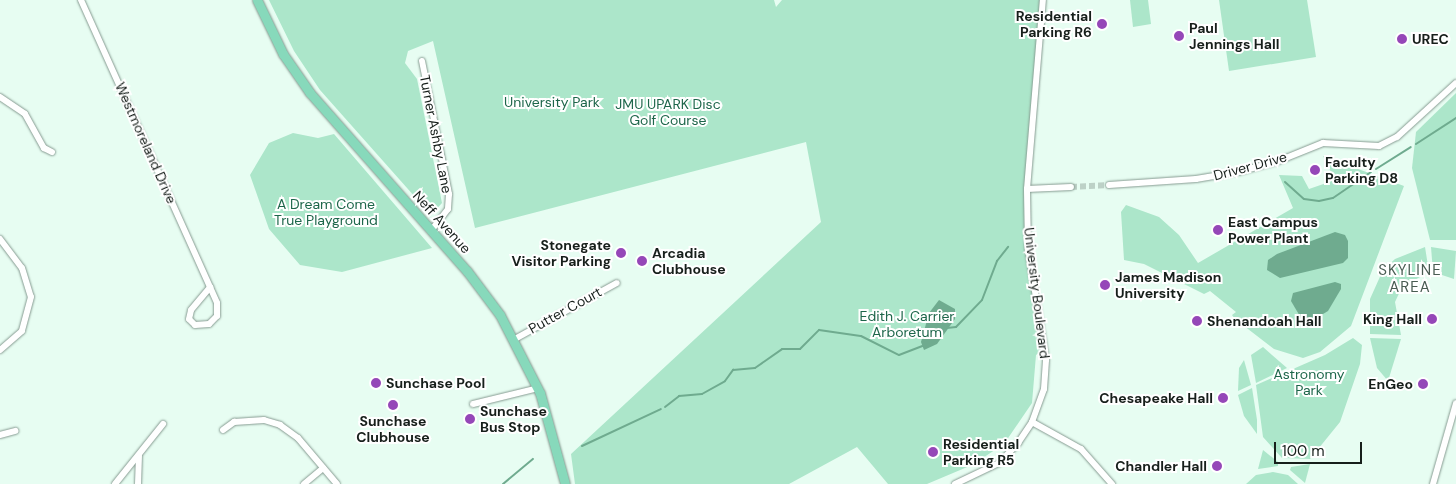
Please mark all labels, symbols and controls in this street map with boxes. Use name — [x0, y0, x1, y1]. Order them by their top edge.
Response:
place label: Residential Parking R6 — [1016, 8, 1092, 40]
marker: Residential Parking R6 — [1096, 18, 1108, 30]
place label: Paul Jennings Hall — [1189, 20, 1280, 52]
marker: Paul Jennings Hall — [1173, 30, 1185, 42]
place label: UREC — [1412, 31, 1449, 47]
marker: UREC — [1396, 33, 1408, 45]
street label: Turner Ashby Lane — [416, 73, 456, 195]
street label: Westmoreland Drive — [112, 80, 180, 206]
park label: University Park — [504, 94, 600, 110]
park label: JMU UPARK Disc Golf Course — [615, 96, 721, 128]
street label: Driver Drive — [1212, 148, 1288, 184]
place label: Faculty Parking D8 — [1325, 154, 1398, 186]
marker: Faculty Parking D8 — [1309, 164, 1321, 176]
street label: Neff Avenue — [410, 187, 474, 257]
park label: A Dream Come True Playground — [274, 196, 378, 228]
place label: East Campus Power Plant — [1228, 214, 1318, 246]
marker: East Campus Power Plant — [1212, 224, 1224, 236]
street label: University Boulevard — [1021, 226, 1053, 360]
place label: Stonegate Visitor Parking — [512, 237, 611, 270]
place label: Arcadia Clubhouse — [652, 245, 726, 278]
marker: Stonegate Visitor Parking — [615, 247, 627, 259]
marker: Arcadia Clubhouse — [636, 255, 648, 267]
district label: SKYLINE AREA — [1377, 261, 1443, 296]
place label: James Madison University — [1115, 269, 1221, 302]
marker: James Madison University — [1099, 279, 1111, 291]
street label: Putter Court — [526, 283, 604, 337]
park label: Edith J. Carrier Arboretum — [859, 308, 955, 341]
place label: King Hall — [1363, 311, 1422, 327]
place label: Shenandoah Hall — [1207, 313, 1322, 329]
marker: King Hall — [1426, 313, 1438, 325]
marker: Shenandoah Hall — [1191, 315, 1203, 327]
park label: Astronomy Park — [1273, 366, 1345, 398]
place label: Sunchase Pool — [386, 375, 485, 391]
place label: EnGeo — [1368, 376, 1413, 392]
marker: Sunchase Pool — [370, 377, 382, 389]
marker: EnGeo — [1417, 378, 1429, 390]
place label: Chesapeake Hall — [1099, 390, 1213, 406]
marker: Chesapeake Hall — [1217, 392, 1229, 404]
marker: Sunchase Clubhouse — [387, 399, 399, 411]
place label: Sunchase Bus Stop — [480, 403, 547, 436]
place label: Sunchase Clubhouse — [356, 413, 430, 446]
marker: Sunchase Bus Stop — [464, 413, 476, 425]
scale bar — [1276, 432, 1364, 464]
place label: Residential Parking R5 — [943, 436, 1019, 468]
text: 100 m — [1282, 441, 1325, 461]
marker: Residential Parking R5 — [927, 446, 939, 458]
place label: Chandler Hall — [1115, 458, 1207, 474]
marker: Chandler Hall — [1211, 460, 1223, 472]

